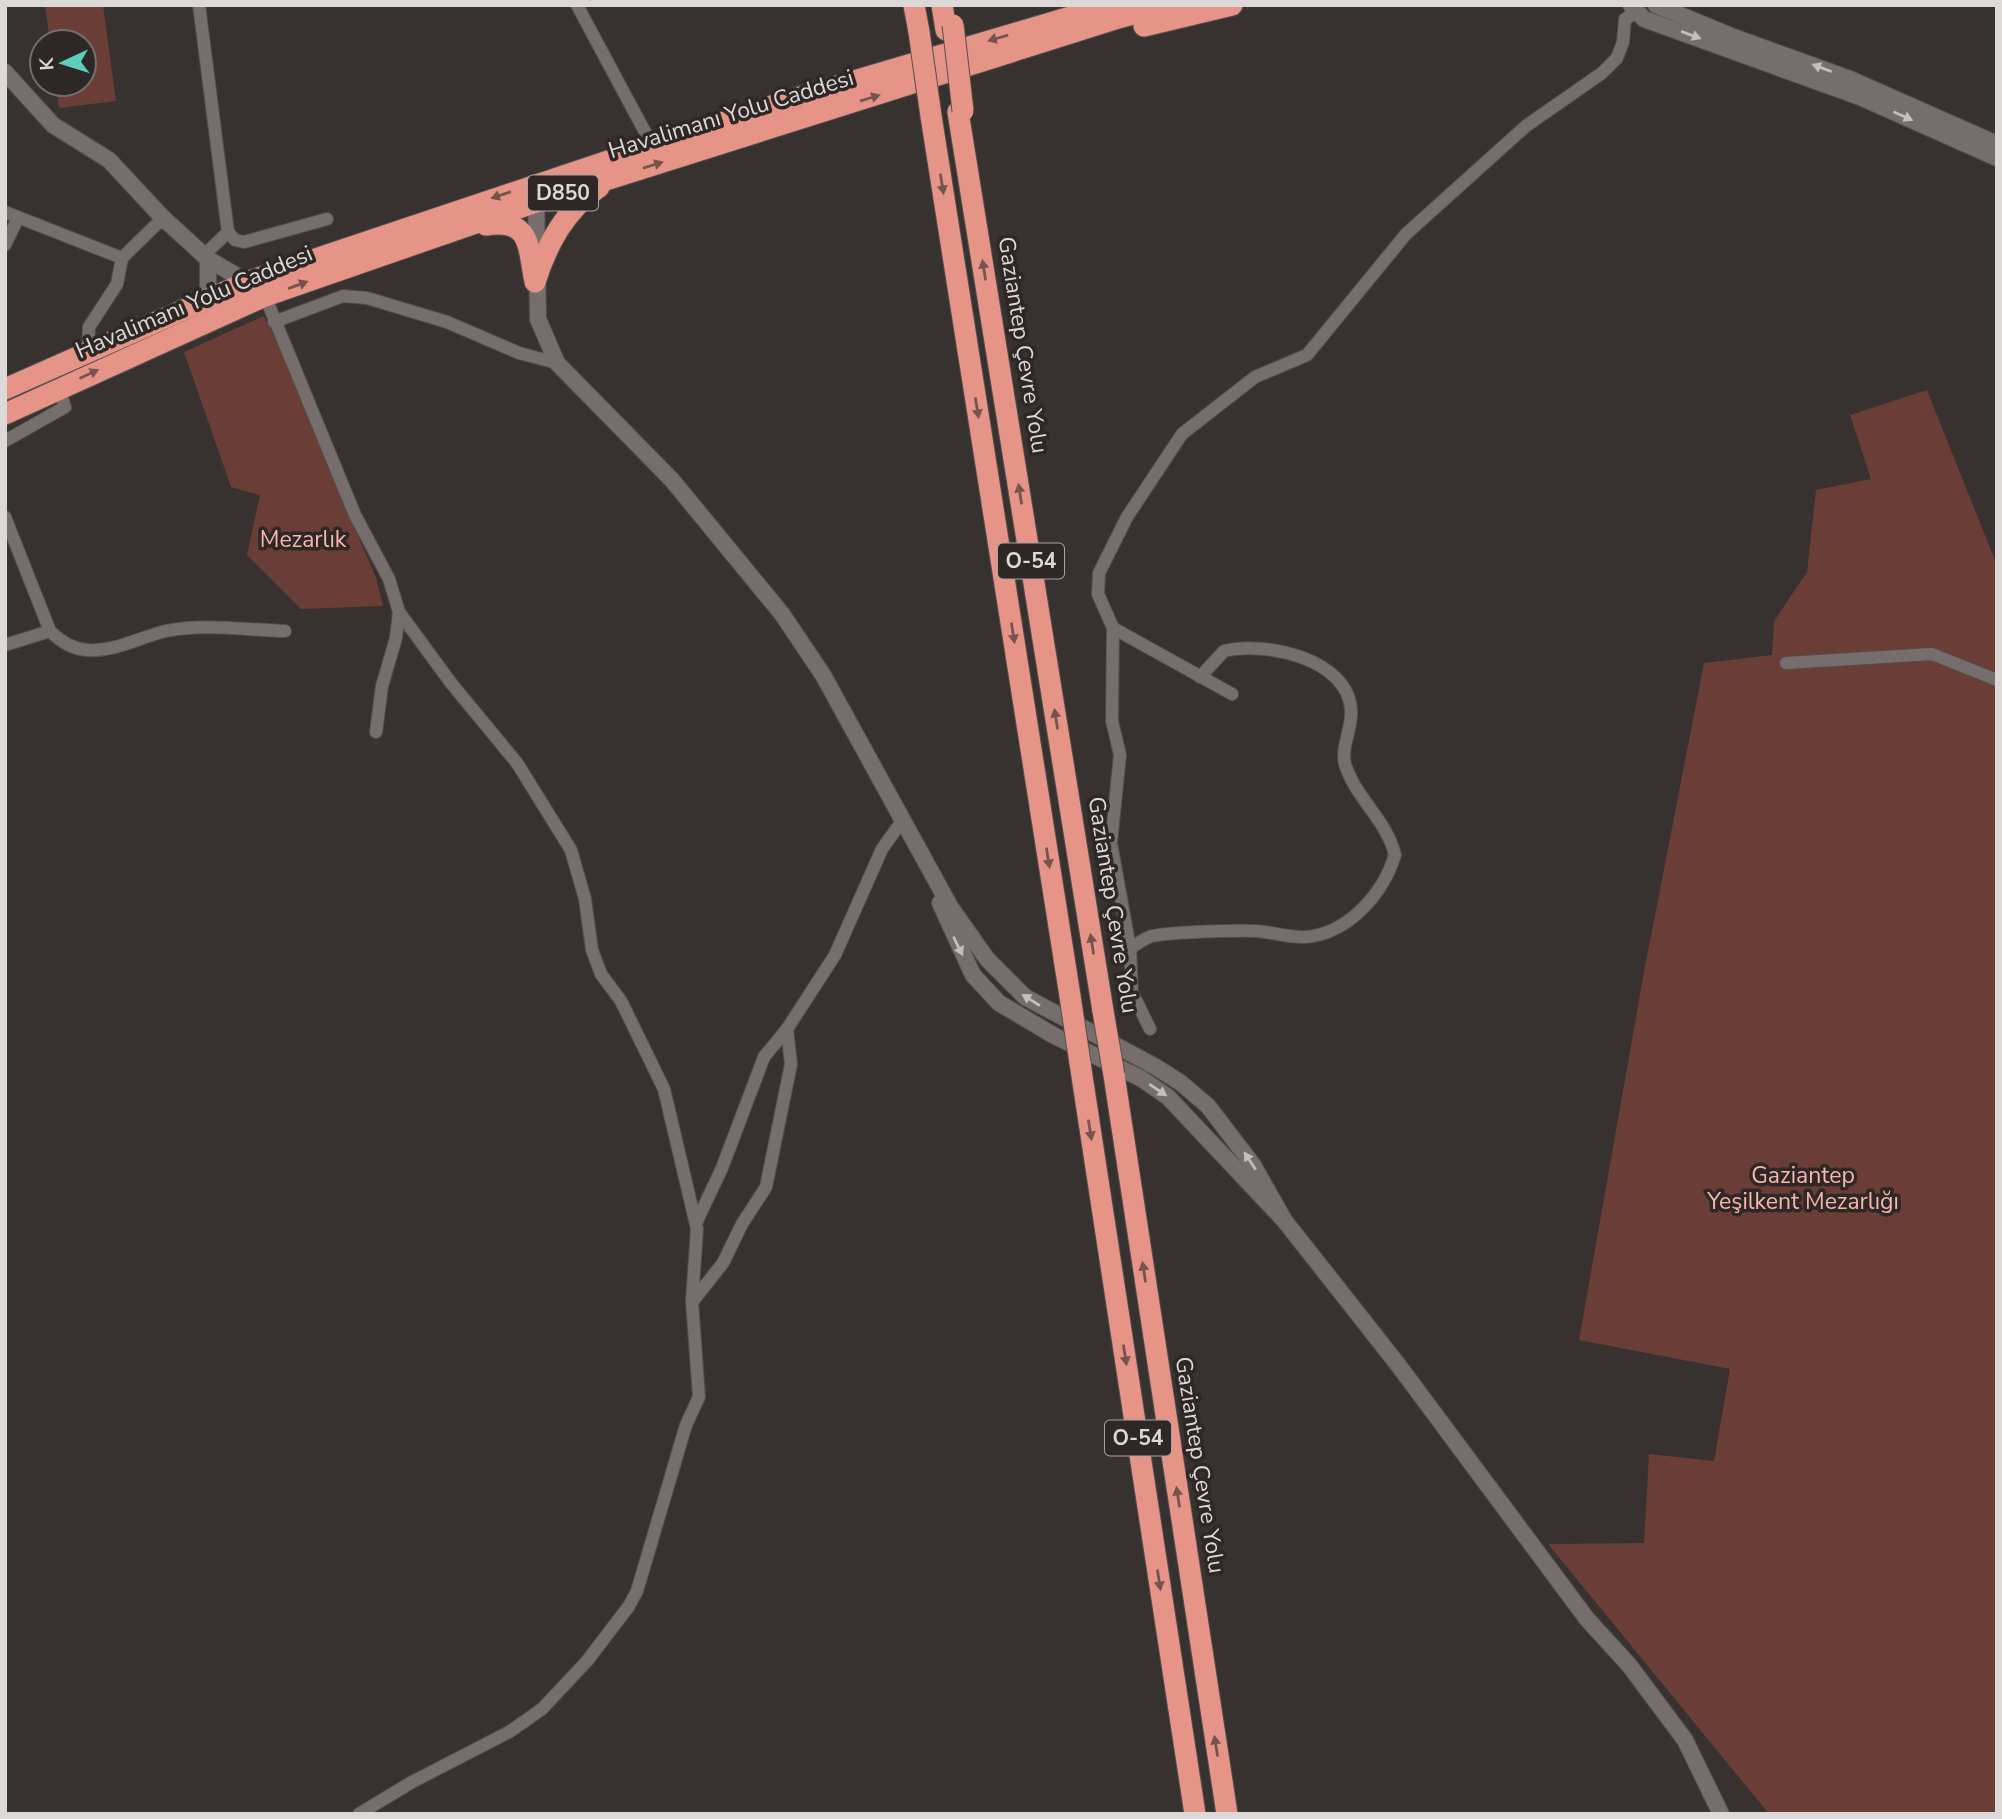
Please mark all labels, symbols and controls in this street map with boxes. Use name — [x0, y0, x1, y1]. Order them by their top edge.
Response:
north arrow — [28, 28, 98, 98]
one-way arrow — [1680, 30, 1701, 41]
one-way arrow — [988, 33, 1009, 43]
text: K — [34, 56, 60, 71]
street label: Havalimanı Yolu Caddesi — [605, 62, 857, 166]
one-way arrow — [1812, 62, 1833, 73]
one-way arrow — [860, 92, 881, 102]
one-way arrow — [1893, 110, 1913, 122]
one-way arrow — [643, 160, 664, 170]
one-way arrow — [937, 173, 948, 195]
road number: D850 — [528, 176, 598, 210]
one-way arrow — [491, 190, 512, 201]
street label: Gaziantep Çevre Yolu — [991, 234, 1055, 456]
street label: Havalimanı Yolu Caddesi — [71, 238, 317, 366]
one-way arrow — [978, 259, 989, 281]
one-way arrow — [288, 279, 309, 290]
one-way arrow — [79, 368, 99, 380]
one-way arrow — [972, 398, 983, 420]
one-way arrow — [1014, 483, 1025, 505]
park label: Mezarlık — [260, 524, 347, 555]
road number: O-54 — [998, 544, 1064, 578]
one-way arrow — [1008, 622, 1019, 644]
one-way arrow — [1050, 708, 1061, 730]
street label: Gaziantep Çevre Yolu — [1081, 794, 1145, 1016]
one-way arrow — [1043, 847, 1054, 869]
one-way arrow — [1086, 933, 1097, 955]
one-way arrow — [953, 936, 964, 956]
one-way arrow — [1022, 993, 1041, 1006]
one-way arrow — [1149, 1083, 1167, 1097]
one-way arrow — [1085, 1120, 1096, 1142]
one-way arrow — [1244, 1151, 1257, 1171]
park label: Gaziantep Yeşilkent Mezarlığı — [1706, 1160, 1899, 1217]
one-way arrow — [1138, 1261, 1149, 1283]
one-way arrow — [1120, 1344, 1131, 1366]
street label: Gaziantep Çevre Yolu — [1168, 1354, 1232, 1576]
road number: O-54 — [1105, 1420, 1171, 1456]
one-way arrow — [1172, 1486, 1183, 1508]
one-way arrow — [1154, 1569, 1165, 1591]
one-way arrow — [1211, 1735, 1222, 1757]

